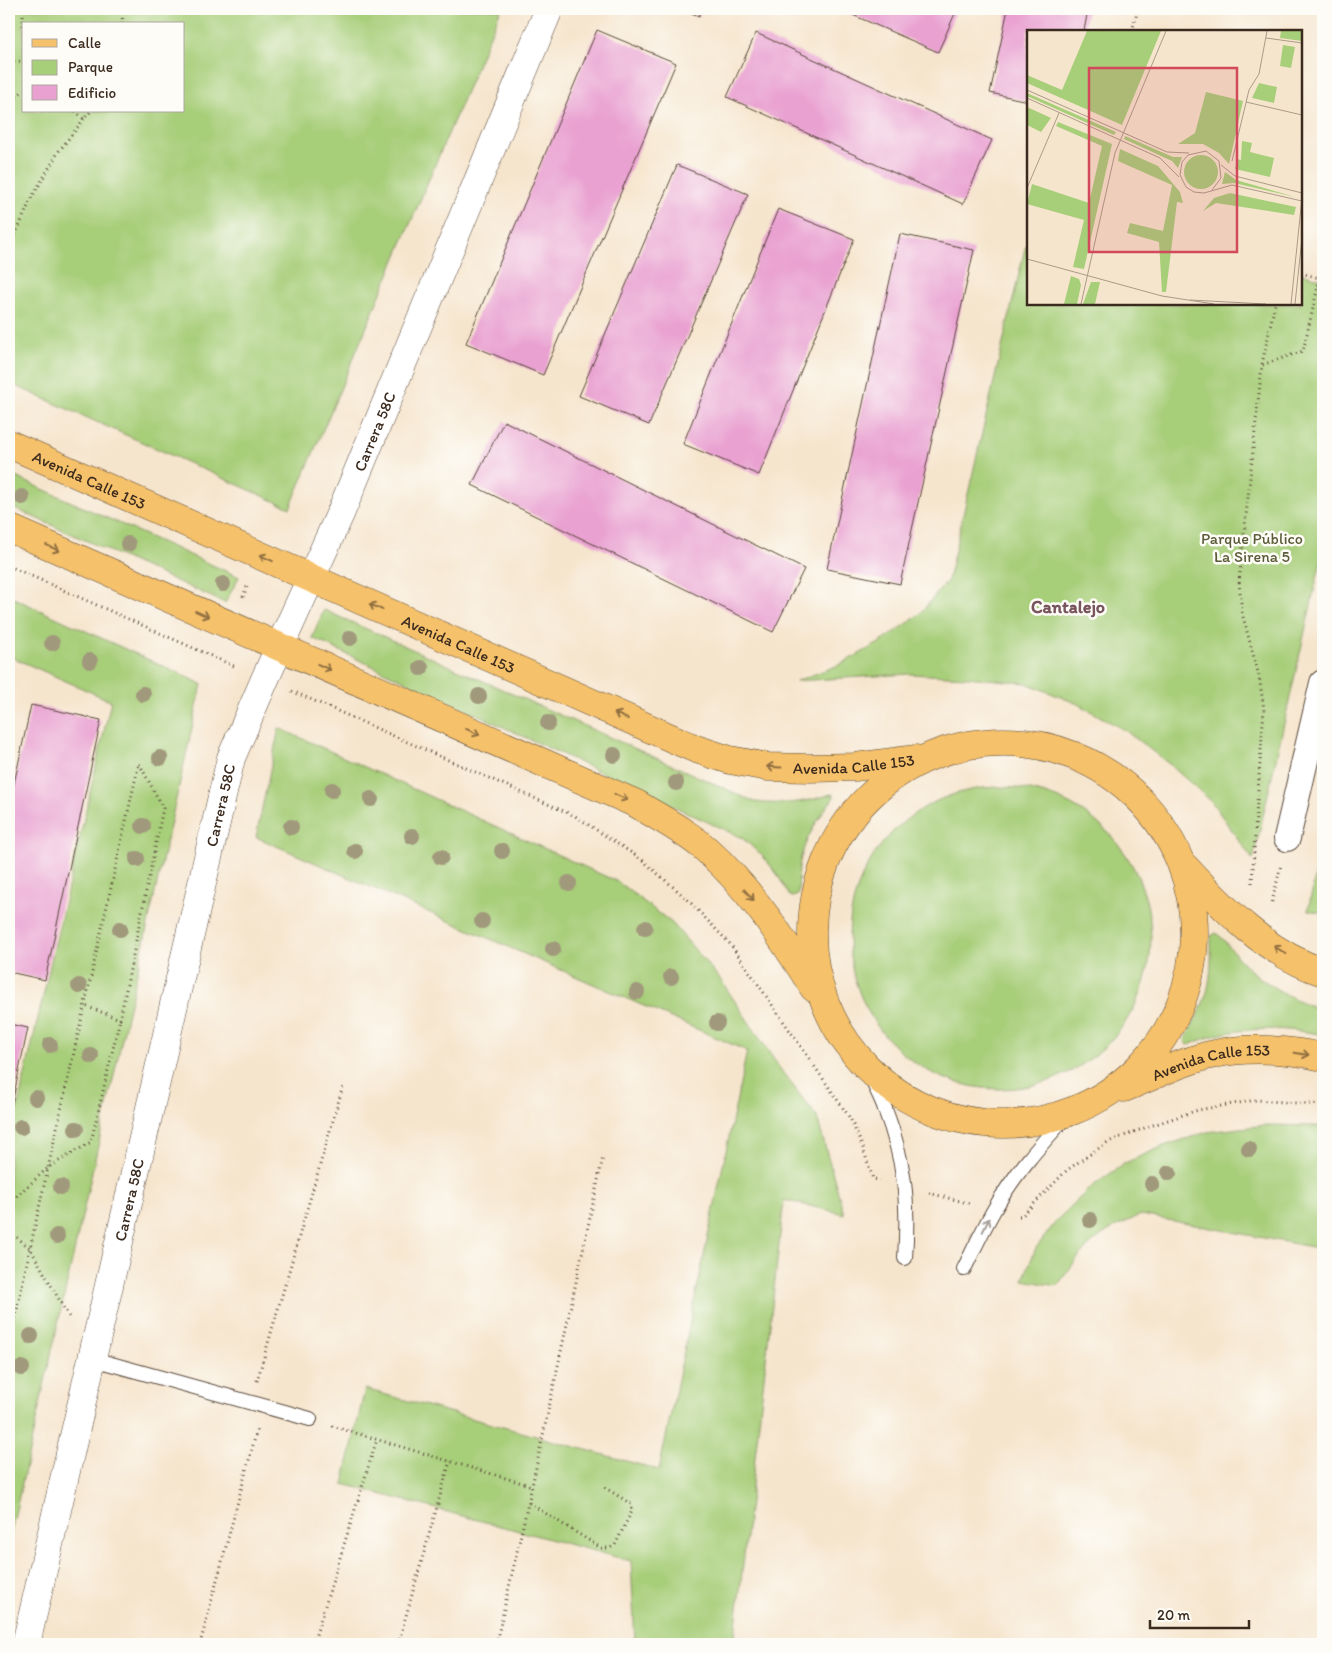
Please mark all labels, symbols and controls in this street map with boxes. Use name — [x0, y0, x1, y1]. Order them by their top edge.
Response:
legend — [22, 22, 185, 112]
inset map — [1027, 30, 1302, 305]
text: Calle — [68, 34, 101, 52]
text: Parque — [68, 58, 113, 76]
text: Edificio — [68, 84, 116, 102]
street label: Carrera 58C — [349, 389, 399, 474]
street label: Avenida Calle 153 — [30, 446, 149, 513]
park label: Parque Público La Sirena 5 — [1201, 529, 1303, 566]
one-way arrow — [45, 543, 60, 553]
one-way arrow — [259, 553, 274, 563]
district label: Cantalejo — [1031, 596, 1105, 618]
one-way arrow — [369, 602, 384, 612]
one-way arrow — [194, 609, 209, 619]
street label: Avenida Calle 153 — [399, 610, 518, 677]
one-way arrow — [316, 662, 331, 672]
one-way arrow — [614, 710, 629, 720]
one-way arrow — [465, 728, 480, 737]
street label: Avenida Calle 153 — [793, 750, 916, 778]
street label: Carrera 58C — [201, 762, 239, 848]
one-way arrow — [766, 763, 782, 772]
one-way arrow — [613, 792, 628, 802]
one-way arrow — [743, 888, 755, 901]
one-way arrow — [1273, 945, 1287, 955]
street label: Avenida Calle 153 — [1149, 1040, 1271, 1085]
one-way arrow — [1294, 1049, 1310, 1059]
street label: Carrera 58C — [110, 1156, 148, 1243]
one-way arrow — [982, 1218, 991, 1233]
scale bar — [1150, 1598, 1248, 1630]
text: 20 m — [1157, 1606, 1191, 1624]

